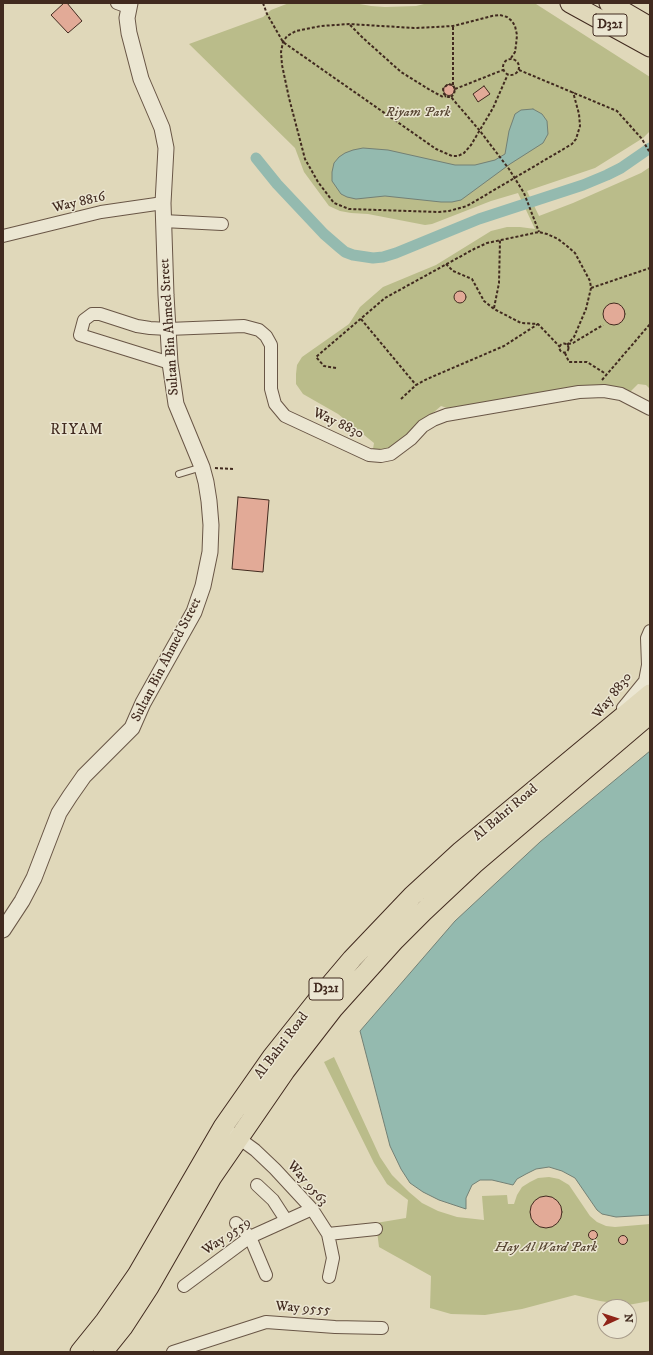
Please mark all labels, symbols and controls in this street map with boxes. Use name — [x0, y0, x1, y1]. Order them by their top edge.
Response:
road number: D321 — [593, 14, 627, 36]
park label: Riyam Park — [386, 105, 450, 121]
street label: Way 8816 — [51, 189, 107, 217]
street label: Sultan Bin Ahmed Street — [157, 258, 183, 396]
street label: Way 8830 — [310, 405, 366, 443]
district label: RIYAM — [50, 422, 104, 440]
street label: Sultan Bin Ahmed Street — [128, 595, 206, 725]
street label: Way 8830 — [590, 669, 636, 723]
street label: Al Bahri Road — [470, 781, 542, 845]
road number: D321 — [309, 978, 343, 1000]
street label: Al Bahri Road — [251, 1009, 313, 1083]
street label: Way 9563 — [283, 1158, 331, 1210]
street label: Way 9559 — [199, 1215, 255, 1259]
park label: Hay Al Ward Park — [495, 1240, 597, 1256]
street label: Way 9555 — [275, 1299, 331, 1319]
north arrow — [597, 1299, 637, 1339]
text: N — [621, 1314, 635, 1323]

